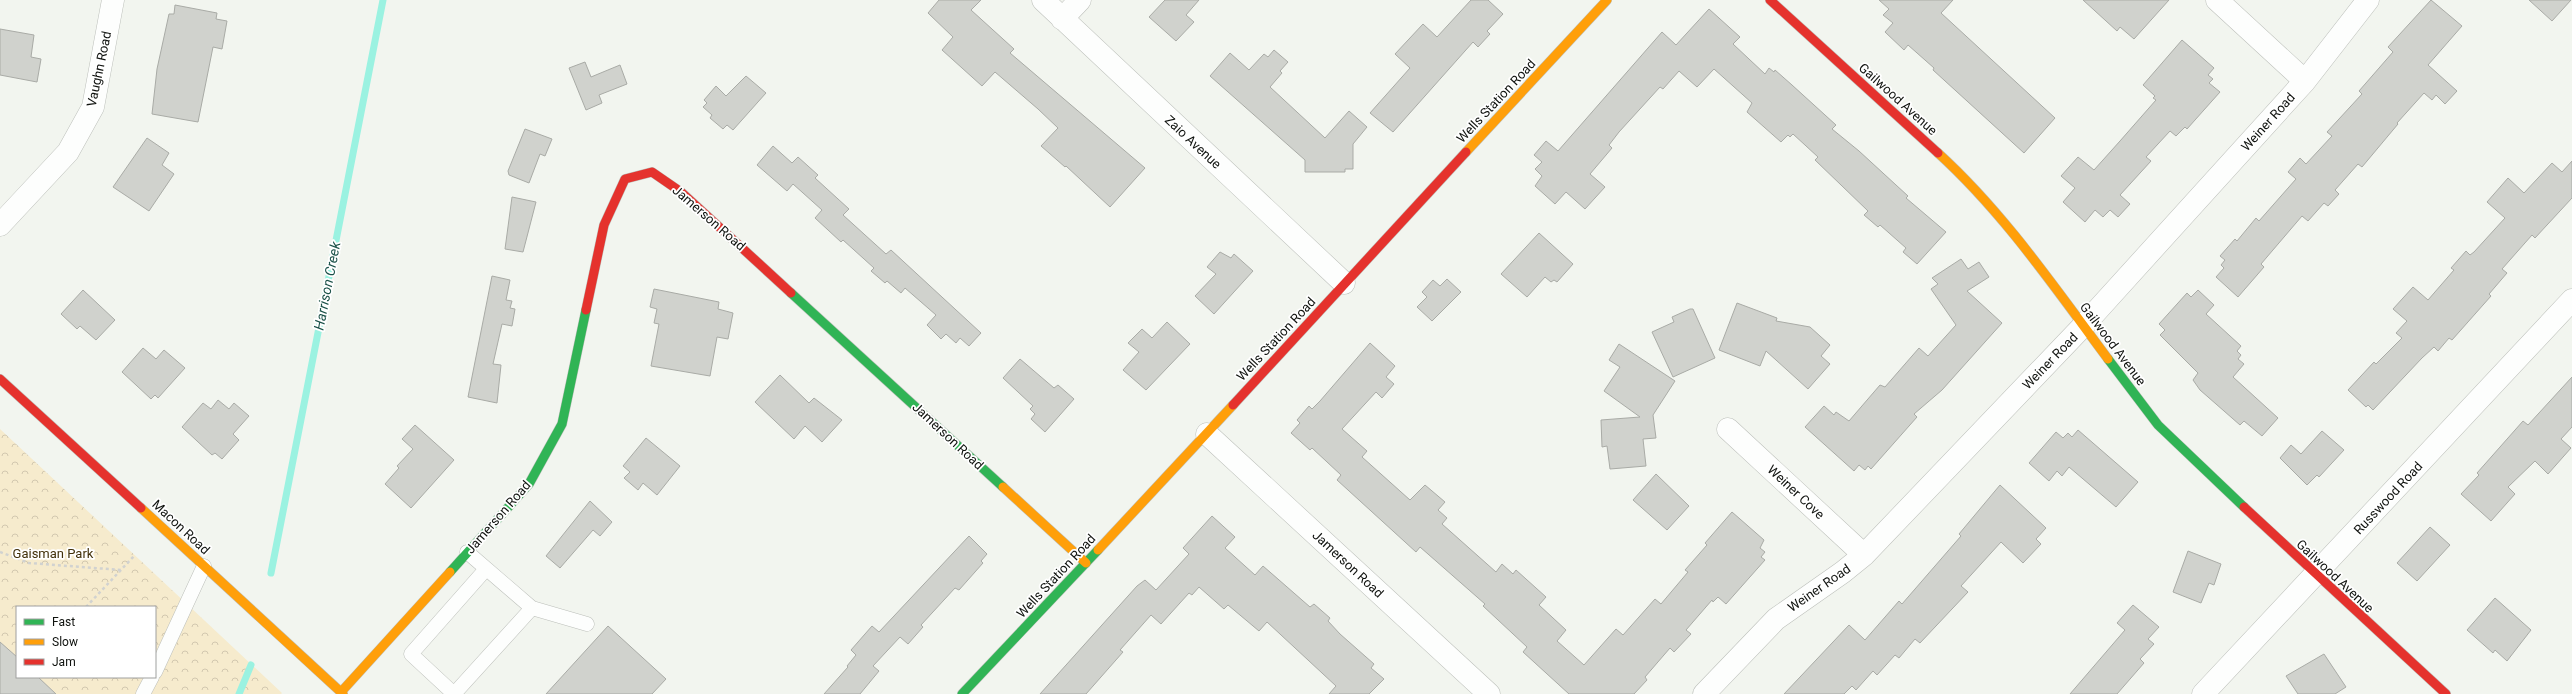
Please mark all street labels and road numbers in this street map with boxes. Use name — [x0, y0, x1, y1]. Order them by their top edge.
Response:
street label: Vaughn Road — [84, 30, 114, 108]
street label: Wells Station Road — [1453, 56, 1539, 146]
street label: Gailwood Avenue — [1856, 60, 1940, 138]
street label: Weiner Road — [2238, 90, 2298, 154]
street label: Zaio Avenue — [1162, 112, 1224, 172]
street label: Jamerson Road — [670, 182, 748, 254]
street label: Wells Station Road — [1233, 294, 1319, 384]
street label: Gailwood Avenue — [2077, 300, 2149, 388]
street label: Weiner Road — [2019, 330, 2081, 392]
street label: Jamerson Road — [909, 399, 987, 473]
street label: Russwood Road — [2351, 459, 2425, 537]
street label: Weiner Cove — [1765, 462, 1828, 522]
street label: Jamerson Road — [462, 478, 534, 556]
street label: Macon Road — [149, 497, 213, 557]
street label: Jamerson Road — [1309, 527, 1387, 601]
street label: Wells Station Road — [1013, 531, 1099, 621]
street label: Gailwood Avenue — [2293, 536, 2377, 616]
street label: Weiner Road — [1785, 561, 1853, 615]

